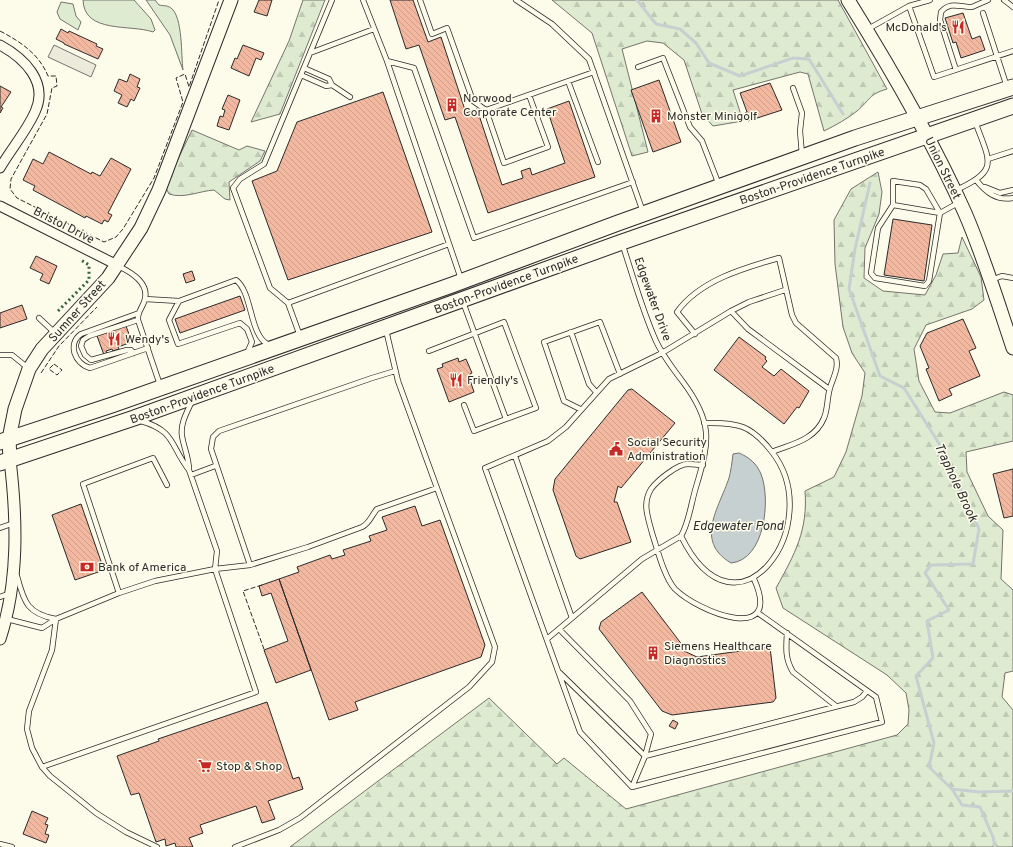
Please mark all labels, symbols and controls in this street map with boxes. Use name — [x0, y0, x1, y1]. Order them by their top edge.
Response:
restaurant icon: McDonald's — [950, 19, 966, 35]
place label: McDonald's — [885, 20, 947, 36]
place label: Norwood Corporate Center — [463, 91, 557, 121]
building icon: Norwood Corporate Center — [444, 97, 460, 113]
building icon: Monster Minigolf — [648, 108, 664, 124]
place label: Monster Minigolf — [667, 109, 757, 125]
street label: Union Street — [920, 135, 964, 202]
street label: Boston-Providence Turnpike — [738, 145, 887, 209]
street label: Bristol Drive — [30, 204, 97, 248]
street label: Boston-Providence Turnpike — [432, 251, 581, 319]
street label: Edgewater Drive — [629, 255, 675, 343]
street label: Sumner Street — [46, 277, 110, 346]
restaurant icon: Wendy's — [106, 331, 122, 347]
place label: Wendy's — [125, 332, 170, 348]
street label: Boston-Providence Turnpike — [128, 361, 277, 429]
restaurant icon: Friendly's — [448, 372, 464, 388]
place label: Friendly's — [467, 373, 518, 389]
place label: Social Security Administration — [627, 435, 707, 465]
public building icon: Social Security Administration — [608, 441, 624, 457]
water label: Traphole Brook — [930, 441, 981, 525]
water label: Edgewater Pond — [693, 519, 784, 535]
bank icon: Bank of America — [79, 559, 95, 575]
place label: Bank of America — [98, 560, 186, 576]
place label: Siemens Healthcare Diagnostics — [664, 639, 772, 669]
building icon: Siemens Healthcare Diagnostics — [645, 645, 661, 661]
supermarket icon: Stop & Shop — [197, 758, 213, 774]
place label: Stop & Shop — [216, 759, 282, 775]

